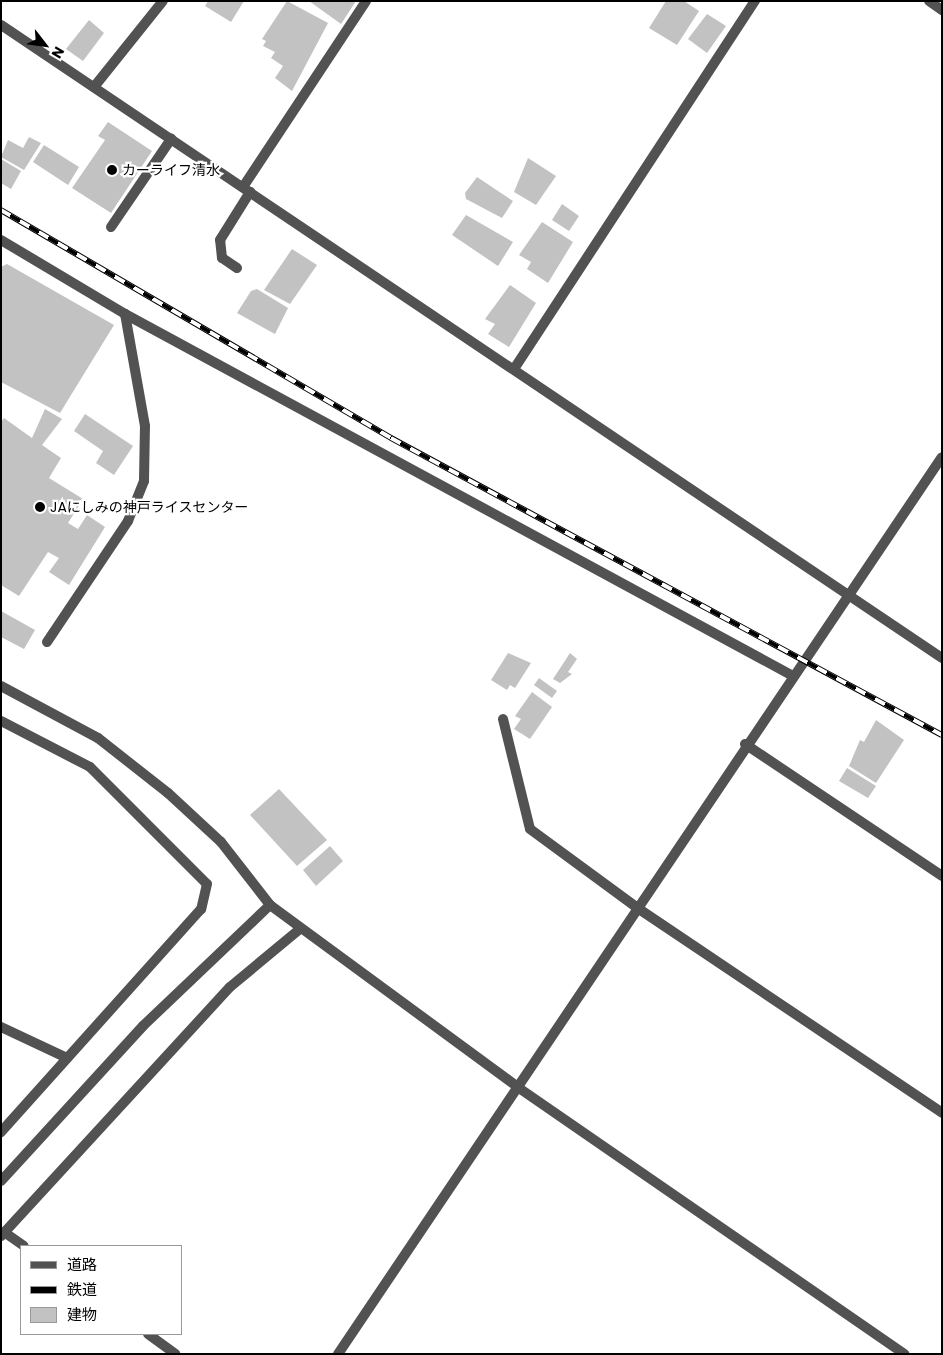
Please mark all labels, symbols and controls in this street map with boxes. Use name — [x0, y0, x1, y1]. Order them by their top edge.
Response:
north arrow — [20, 20, 70, 70]
text: N — [47, 43, 69, 62]
place label: カーライフ清水 — [122, 162, 220, 178]
marker: カーライフ清水 — [106, 164, 118, 176]
place label: JAにしみの神戸ライスセンター — [50, 499, 249, 515]
marker: JAにしみの神戸ライスセンター — [34, 501, 46, 513]
legend — [20, 1245, 182, 1335]
text: 道路 — [67, 1254, 97, 1275]
text: 鉄道 — [67, 1279, 97, 1300]
text: 建物 — [67, 1304, 97, 1325]

